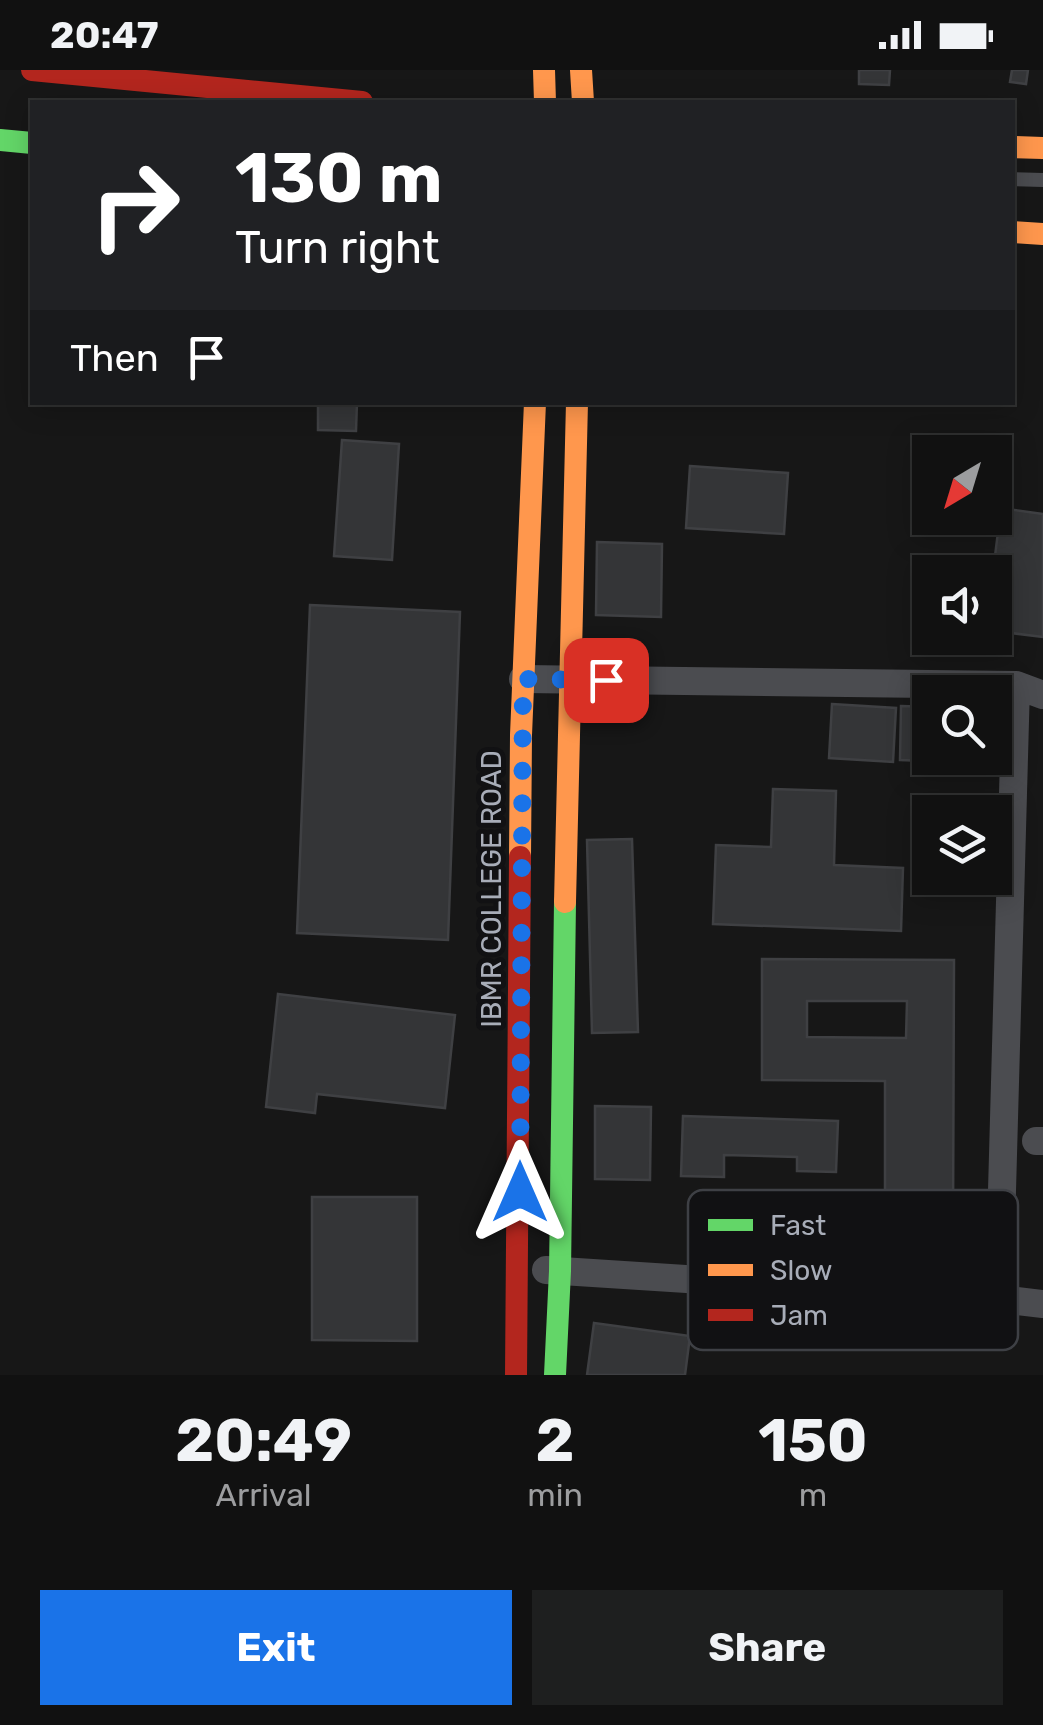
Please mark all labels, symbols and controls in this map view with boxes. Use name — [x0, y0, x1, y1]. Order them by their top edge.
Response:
text: 20:47 — [50, 12, 158, 58]
text: 130 m — [235, 137, 443, 220]
icon: right — [70, 140, 200, 270]
text: Turn right — [235, 221, 439, 274]
icon: arrive — [179, 330, 234, 385]
text: Then — [70, 335, 159, 381]
north arrow — [912, 435, 1012, 535]
map controls — [912, 435, 1012, 895]
button: sound — [912, 555, 1012, 655]
pin — [564, 638, 649, 723]
icon: arrive — [579, 653, 634, 708]
button: search — [912, 675, 1012, 775]
street label: IBMR COLLEGE ROAD — [475, 750, 508, 1028]
button: layers — [912, 795, 1012, 895]
position arrow — [468, 1140, 572, 1244]
legend — [688, 1190, 1018, 1350]
text: Fast — [770, 1209, 826, 1242]
text: Slow — [770, 1254, 832, 1287]
text: Jam — [770, 1299, 828, 1332]
text: 20:49 — [175, 1405, 352, 1476]
text: 2 — [536, 1405, 575, 1476]
text: 150 — [758, 1405, 868, 1476]
text: Arrival — [216, 1476, 312, 1514]
text: min — [527, 1476, 583, 1514]
text: m — [799, 1476, 827, 1514]
button: Exit — [40, 1590, 512, 1705]
button: Share — [532, 1590, 1003, 1705]

